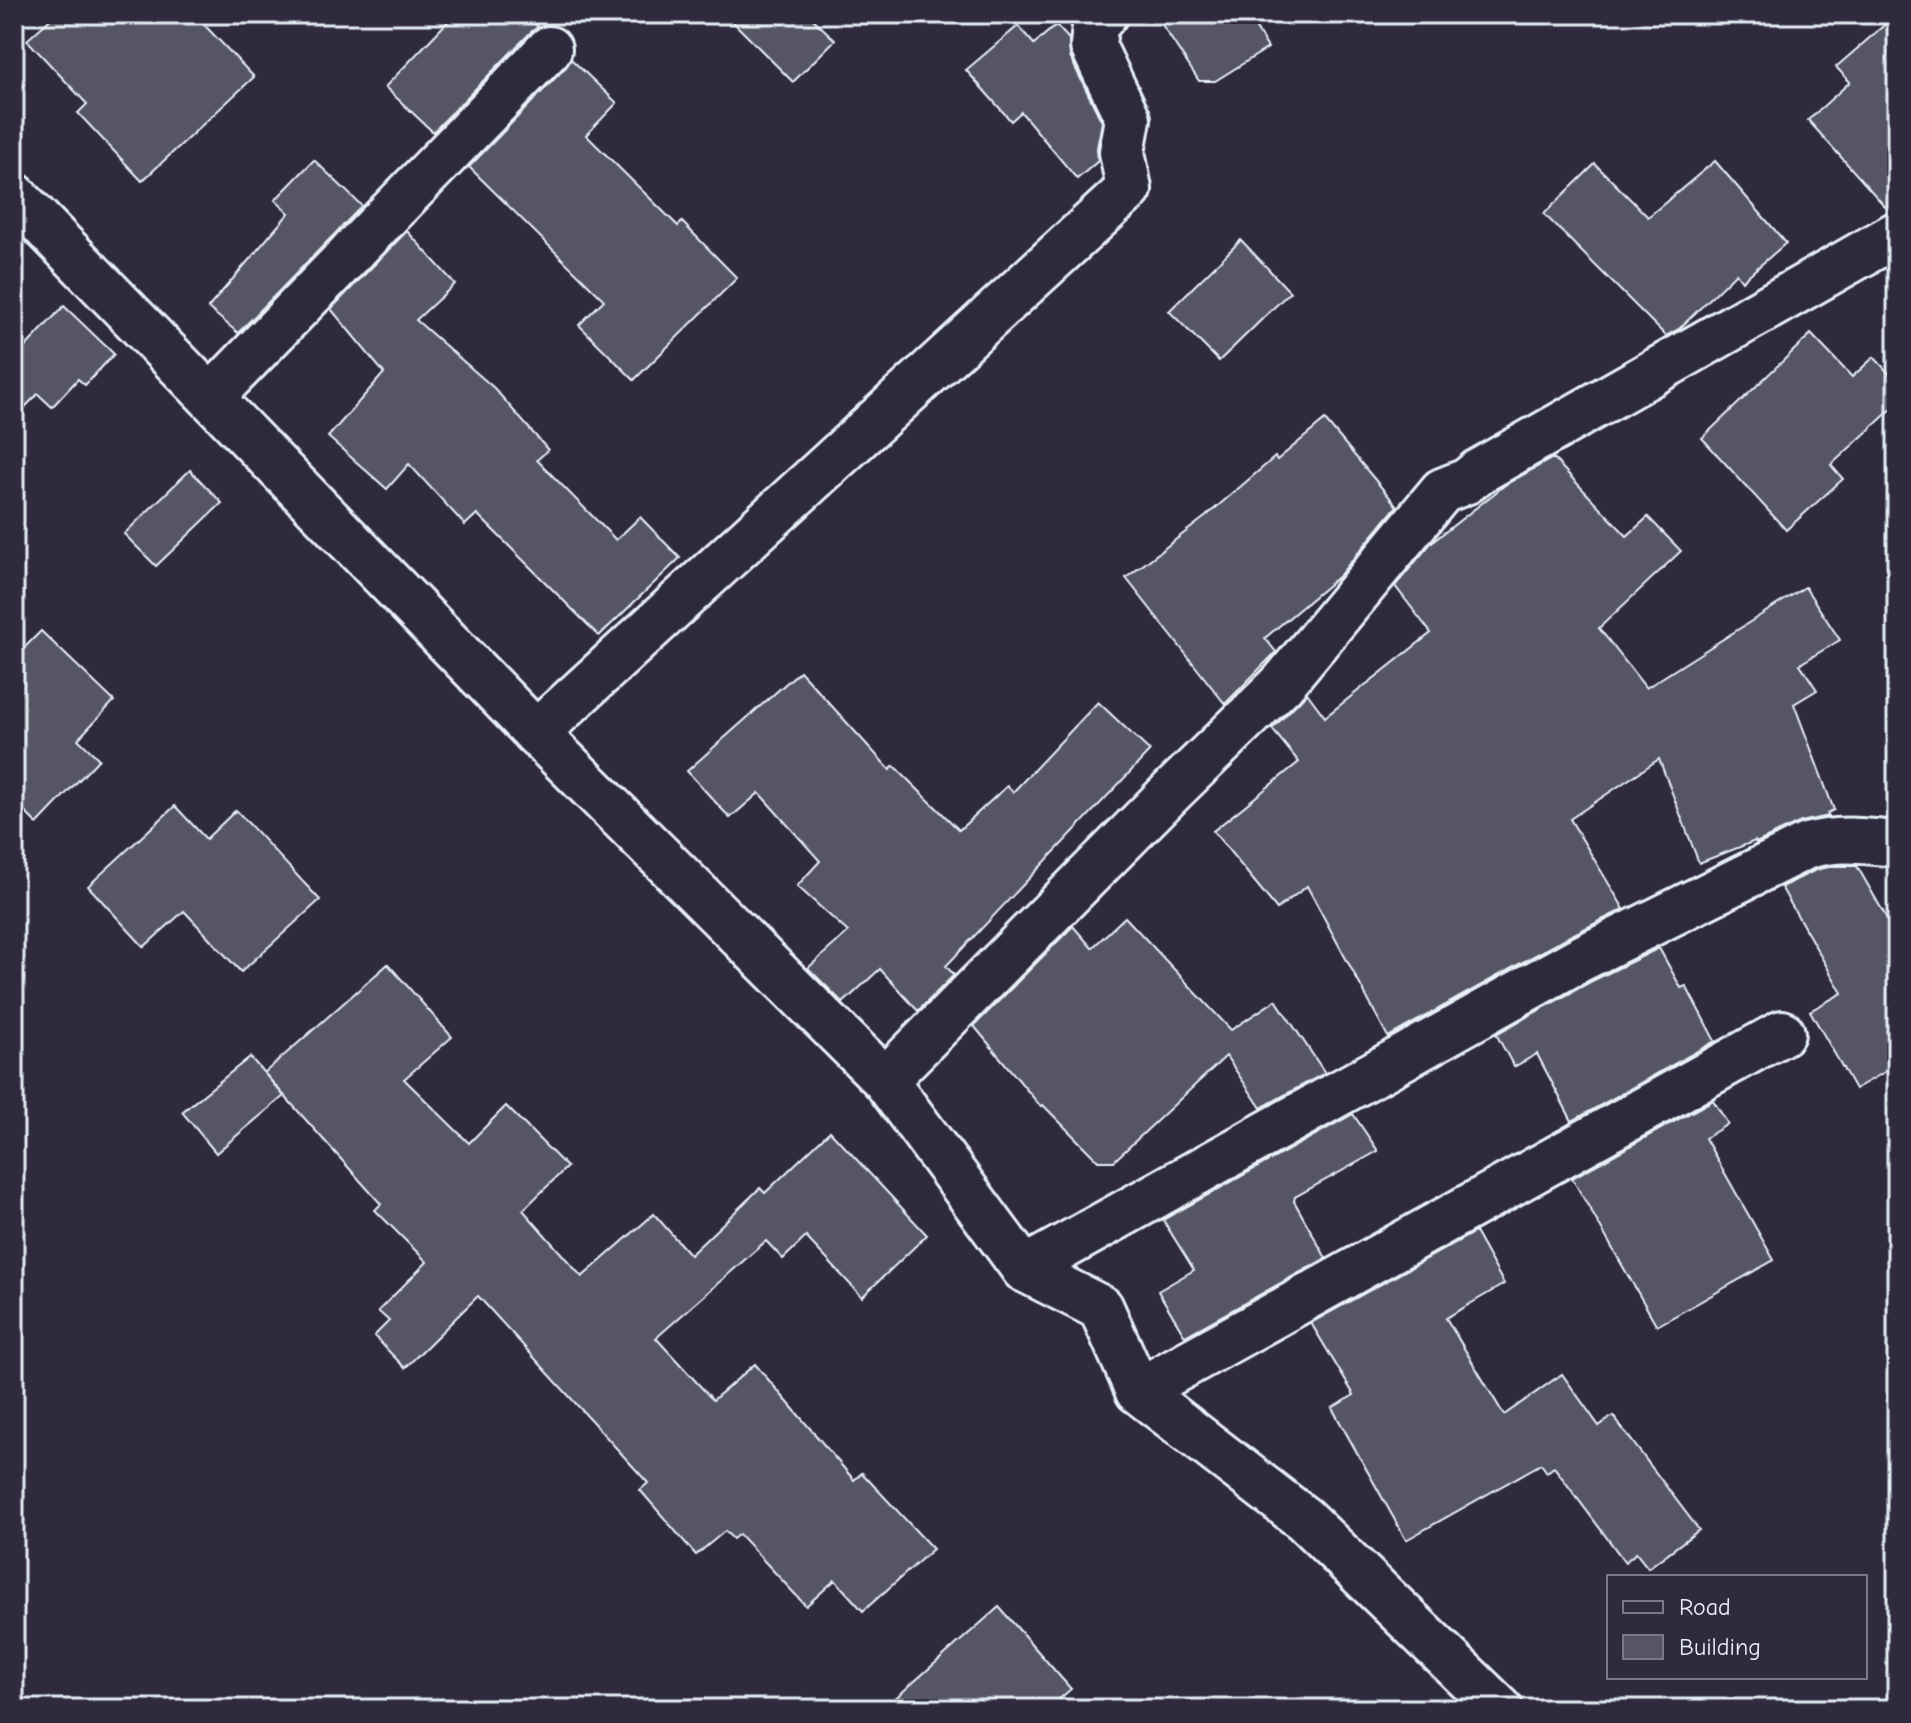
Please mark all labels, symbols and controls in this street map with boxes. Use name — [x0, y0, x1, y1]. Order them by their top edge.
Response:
legend — [1607, 1575, 1867, 1679]
text: Road — [1679, 1593, 1731, 1621]
text: Building — [1679, 1633, 1761, 1661]

